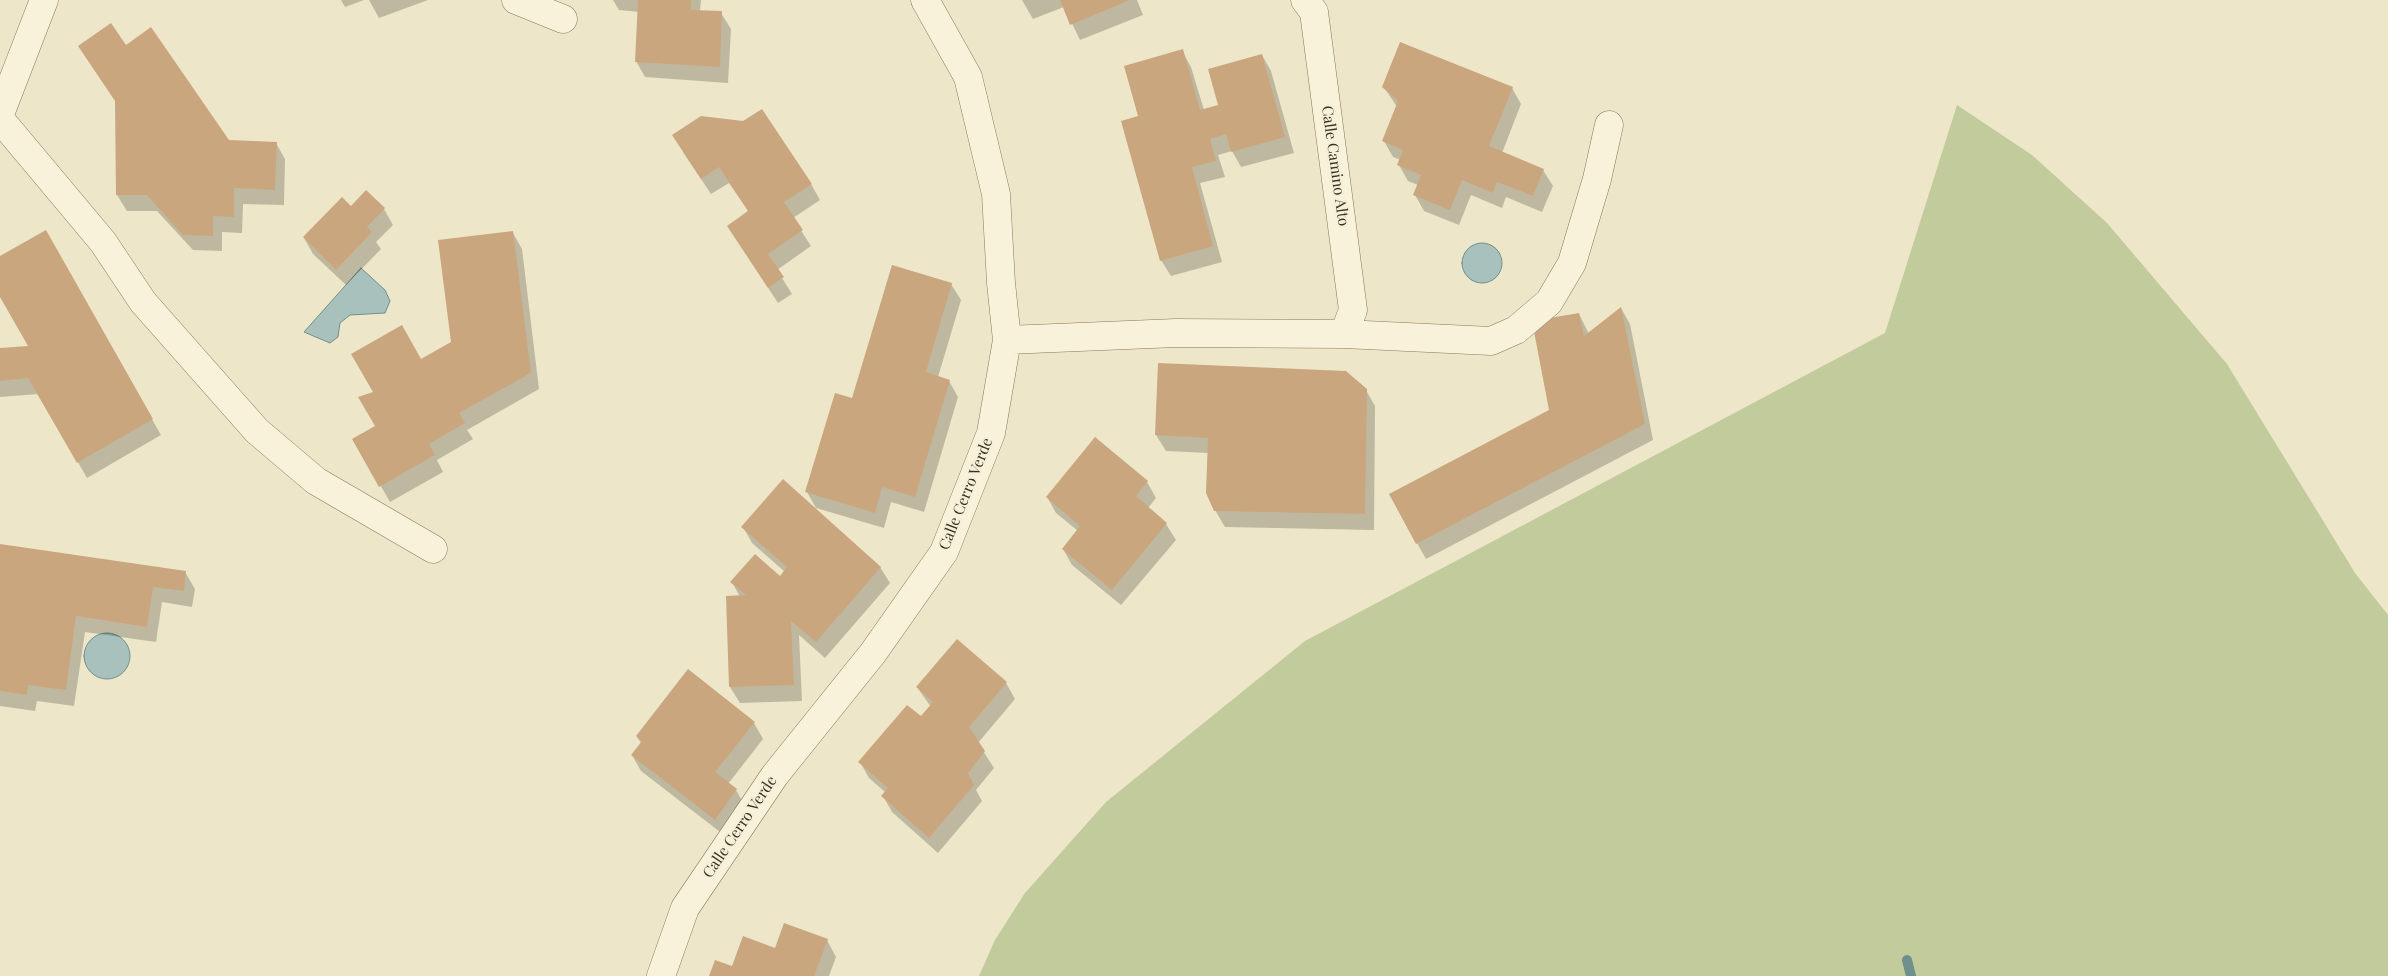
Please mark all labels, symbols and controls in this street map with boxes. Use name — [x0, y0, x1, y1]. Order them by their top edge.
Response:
street label: Calle Camino Alto — [1318, 105, 1352, 227]
street label: Calle Cerro Verde — [935, 435, 997, 553]
street label: Calle Cerro Verde — [699, 773, 781, 881]

